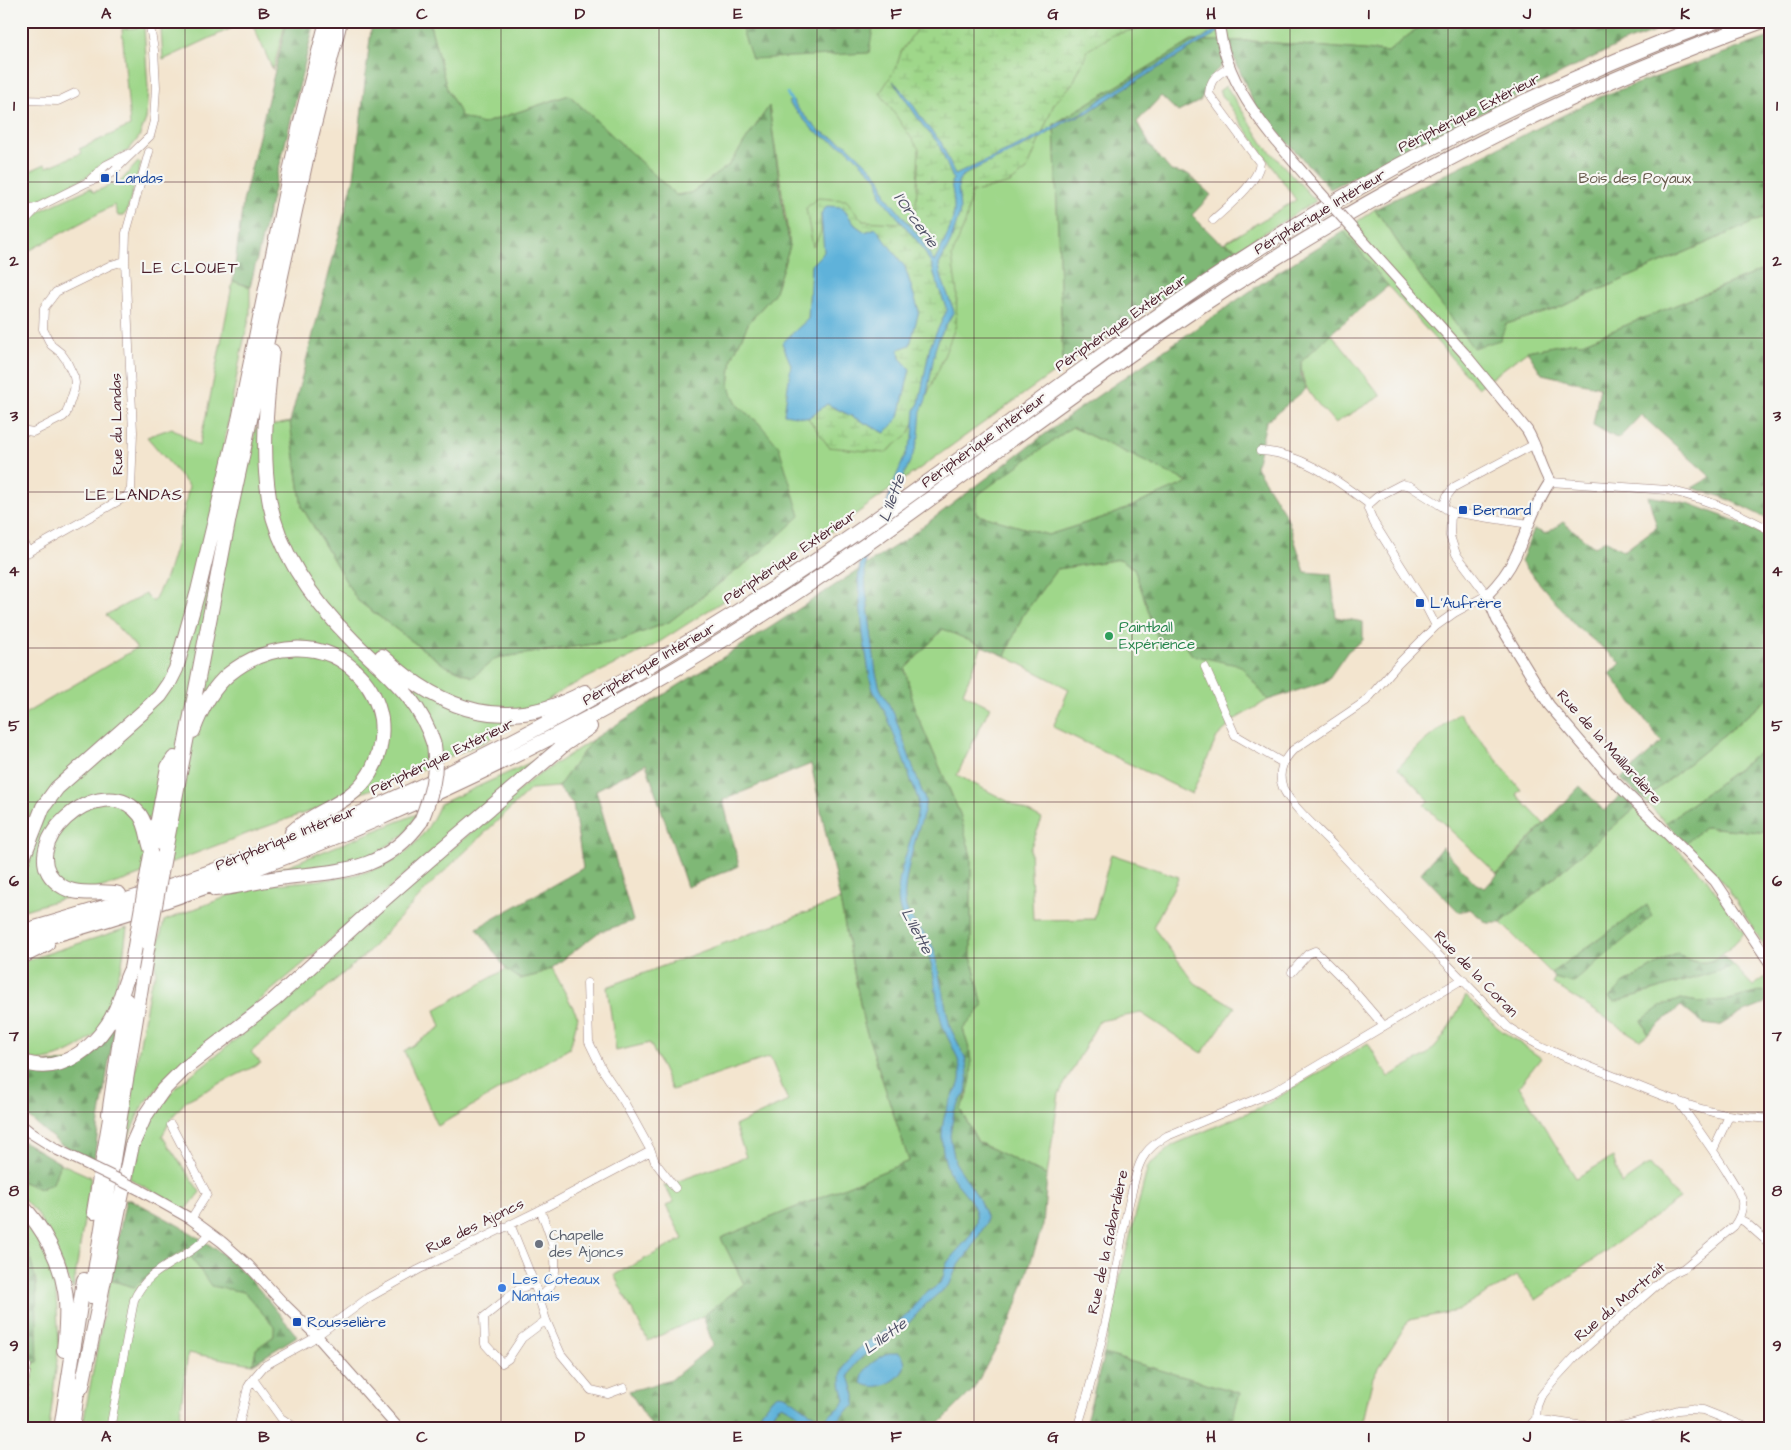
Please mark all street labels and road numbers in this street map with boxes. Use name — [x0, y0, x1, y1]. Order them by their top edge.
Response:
street label: Périphérique Extérieur — [1394, 68, 1544, 158]
street label: Périphérique Intérieur — [1250, 164, 1390, 260]
street label: Périphérique Extérieur — [1051, 269, 1191, 377]
street label: Rue du Landas — [106, 372, 128, 475]
street label: Périphérique Intérieur — [917, 387, 1051, 493]
street label: Périphérique Extérieur — [719, 504, 861, 610]
street label: Périphérique Intérieur — [579, 617, 719, 711]
street label: Rue de la Maillardière — [1552, 685, 1666, 809]
street label: Périphérique Extérieur — [367, 713, 517, 801]
street label: Périphérique Intérieur — [212, 800, 360, 876]
street label: Rue de la Coran — [1429, 926, 1523, 1022]
street label: Rue de la Gabardière — [1082, 1168, 1134, 1316]
street label: Rue des Ajoncs — [422, 1193, 528, 1259]
street label: Rue du Mortrait — [1570, 1258, 1670, 1346]

